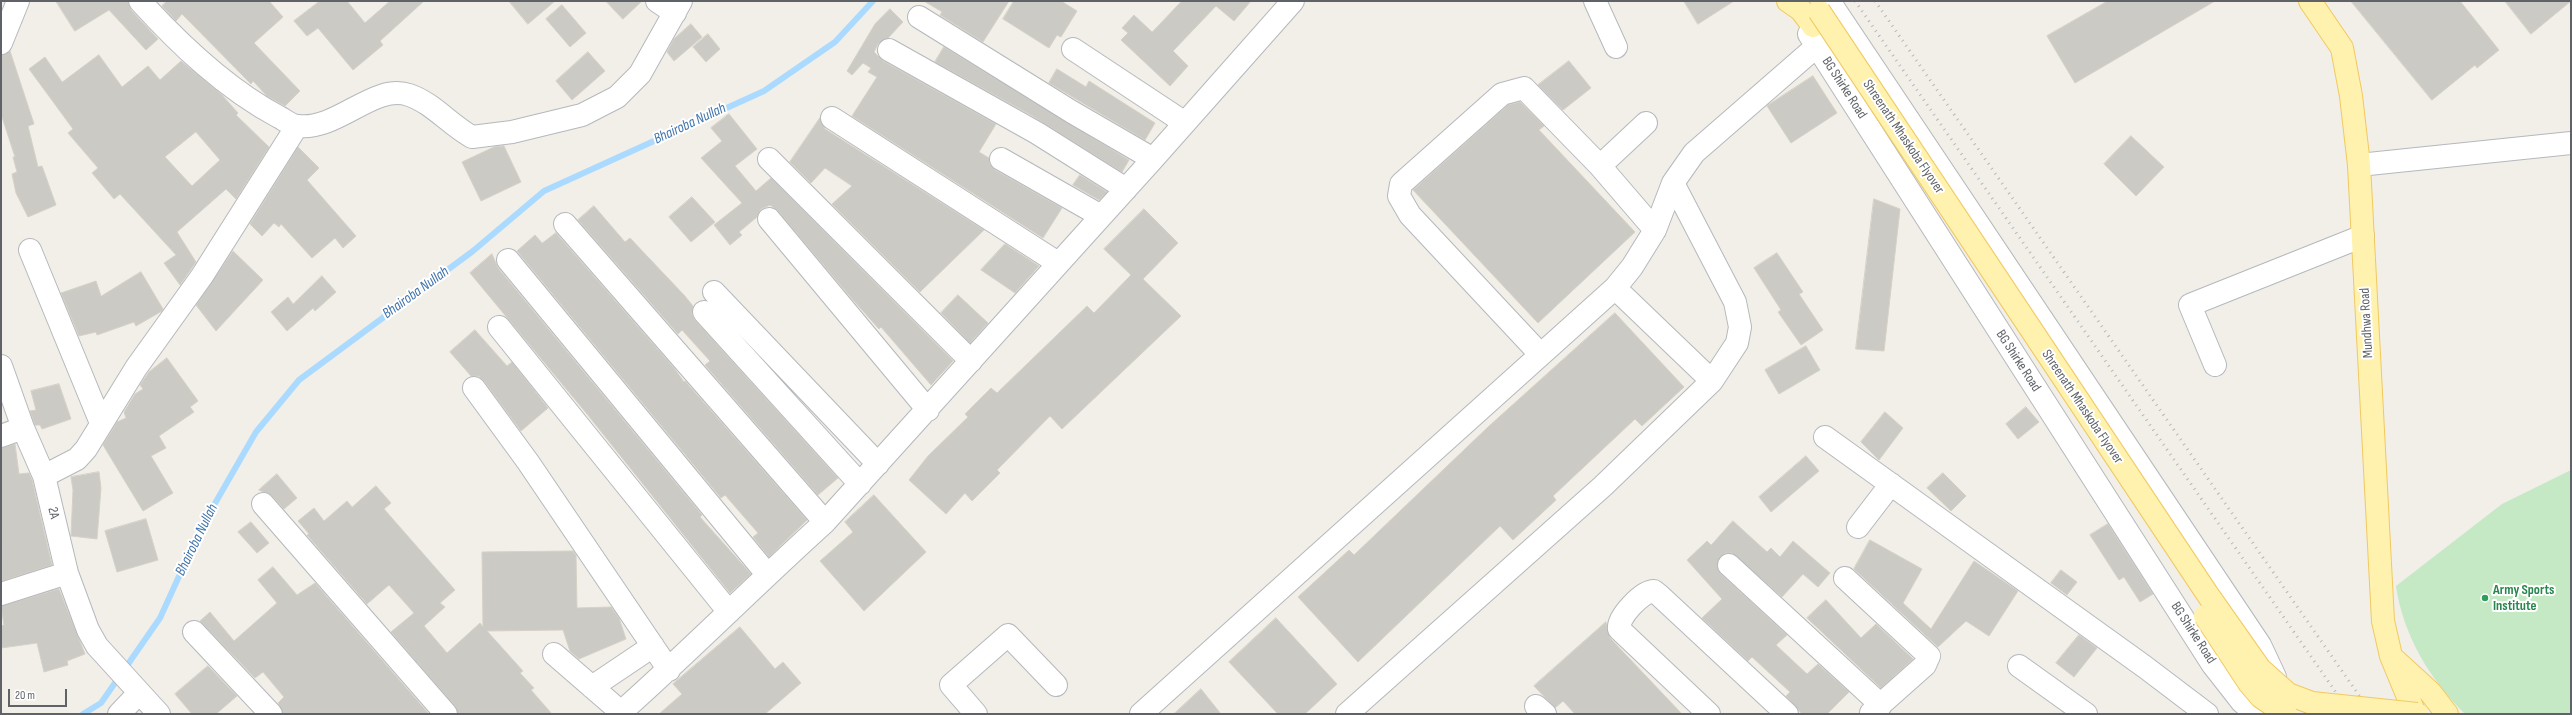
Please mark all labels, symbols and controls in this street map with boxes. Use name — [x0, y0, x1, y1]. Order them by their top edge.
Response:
street label: BG Shirke Road — [1818, 54, 1870, 122]
street label: Shreenath Mhaskoba Flyover — [1859, 77, 1947, 197]
water label: Bhairoba Nullah — [651, 99, 729, 149]
water label: Bhairoba Nullah — [379, 263, 453, 323]
street label: Mundhwa Road — [2357, 287, 2377, 359]
street label: BG Shirke Road — [1992, 327, 2044, 395]
street label: Shreenath Mhaskoba Flyover — [2038, 347, 2126, 467]
water label: Bhairoba Nullah — [172, 501, 222, 579]
street label: 2A — [43, 505, 63, 521]
place label: Army Sports Institute — [2493, 582, 2554, 614]
marker: Army Sports Institute — [2480, 593, 2490, 603]
street label: BG Shirke Road — [2167, 599, 2219, 667]
scale bar — [10, 681, 69, 707]
text: 20 m — [15, 688, 35, 703]

